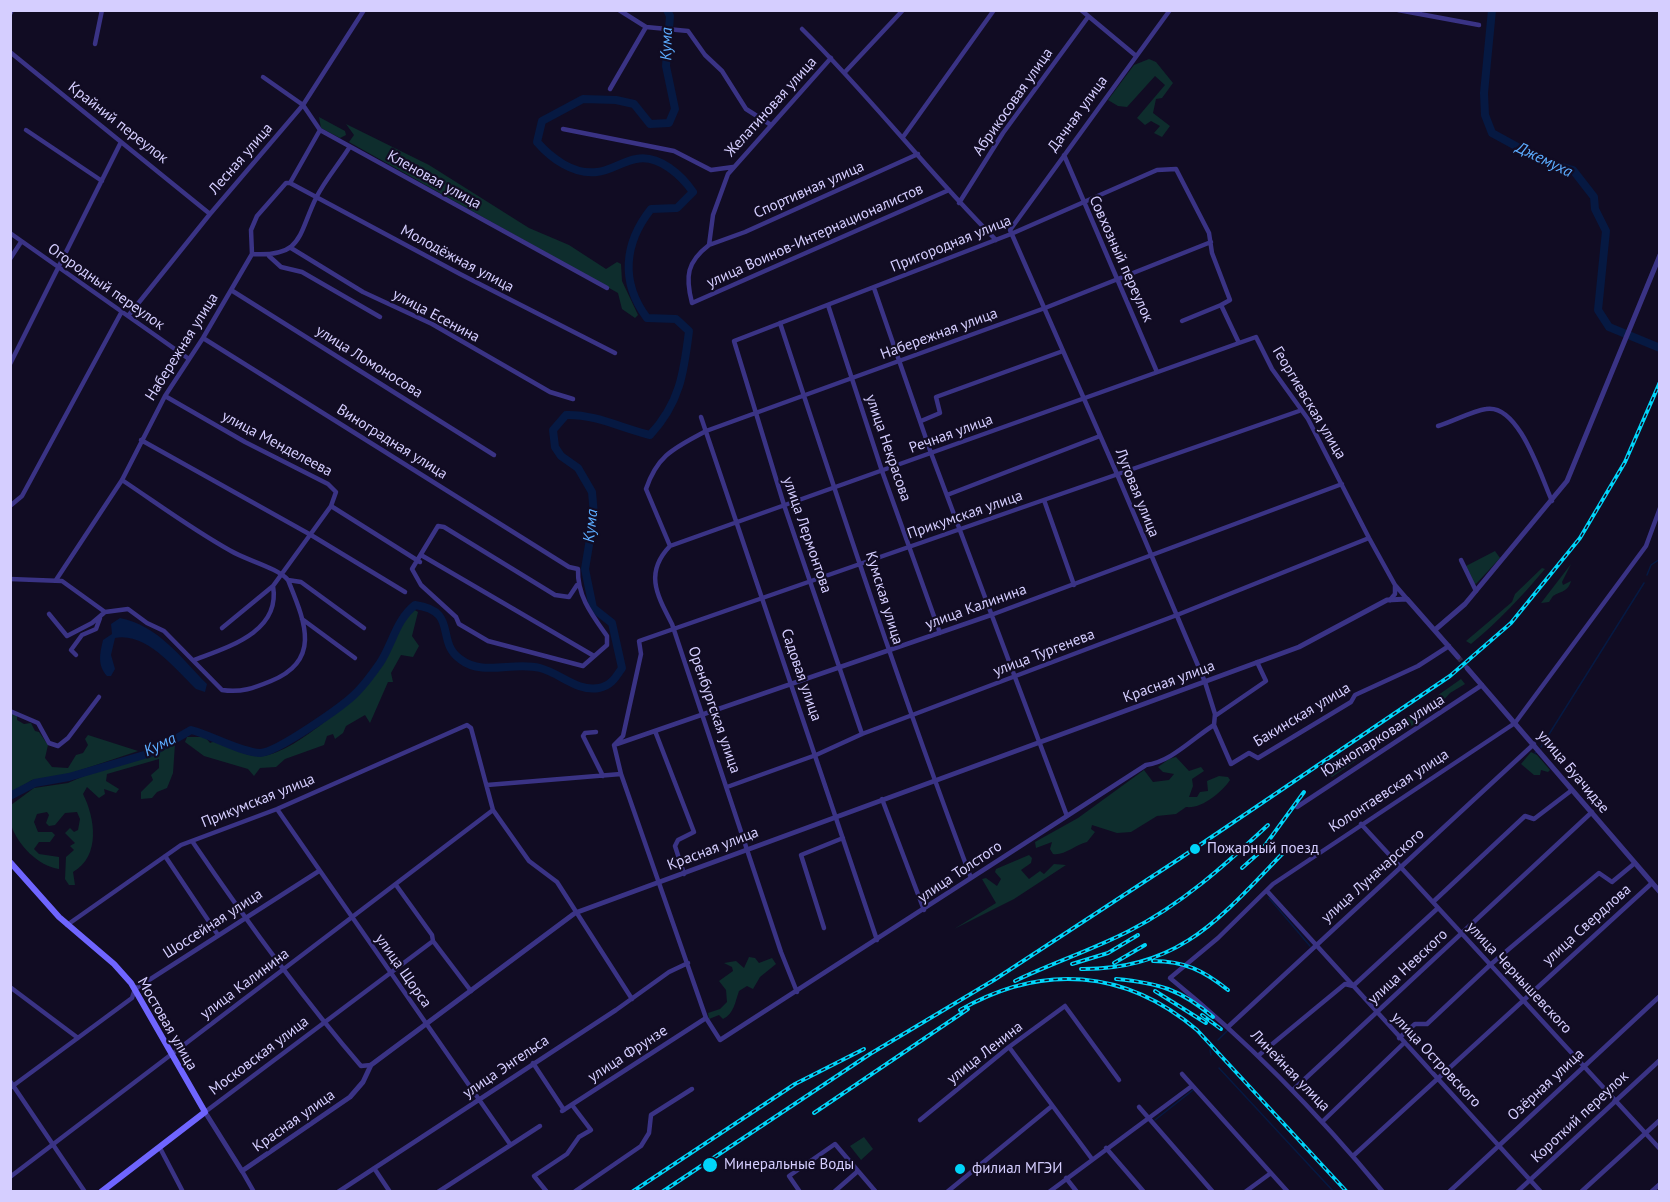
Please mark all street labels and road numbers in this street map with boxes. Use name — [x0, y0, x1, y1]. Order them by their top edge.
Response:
street label: Абрикосовая улица — [969, 45, 1057, 159]
street label: Желатиновая улица — [721, 53, 821, 161]
street label: Дачная улица — [1044, 72, 1112, 156]
street label: Крайний переулок — [64, 78, 172, 168]
street label: Лесная улица — [205, 120, 277, 198]
street label: Кленовая улица — [384, 147, 484, 213]
street label: Спортивная улица — [751, 158, 867, 222]
street label: улица Воинов-Интернационалистов — [704, 180, 926, 292]
street label: Совхозный переулок — [1085, 193, 1157, 325]
street label: Пригородная улица — [888, 212, 1014, 276]
street label: Молодёжная улица — [397, 222, 517, 296]
street label: Огородный переулок — [44, 240, 168, 334]
street label: улица Есенина — [389, 285, 483, 347]
street label: Набережная улица — [142, 290, 222, 404]
street label: Набережная улица — [878, 304, 1000, 364]
street label: улица Ломоносова — [312, 322, 426, 402]
street label: Георгиевская улица — [1268, 343, 1350, 463]
street label: улица Некрасова — [861, 392, 915, 504]
street label: Виноградная улица — [333, 401, 451, 483]
street label: улица Менделеева — [219, 407, 335, 481]
street label: Речная улица — [907, 411, 995, 457]
street label: Луговая улица — [1111, 446, 1163, 540]
street label: улица Лермонтова — [779, 474, 835, 596]
street label: Прикумская улица — [905, 487, 1025, 543]
street label: Кумская улица — [861, 549, 907, 647]
street label: улица Калинина — [923, 580, 1029, 634]
street label: улица Тургенева — [991, 625, 1097, 681]
street label: Садовая улица — [777, 627, 825, 723]
street label: Оренбургская улица — [684, 644, 744, 776]
street label: Красная улица — [1121, 657, 1217, 707]
street label: Бакинская улица — [1250, 679, 1354, 751]
street label: Южнопарковая улица — [1318, 691, 1448, 781]
street label: улица Буачидзе — [1533, 727, 1613, 817]
street label: Колонтаевская улица — [1326, 746, 1452, 836]
street label: Прикумская улица — [199, 770, 317, 832]
street label: Красная улица — [665, 823, 761, 875]
street label: улица Луначарского — [1318, 825, 1428, 927]
street label: улица Толстого — [914, 837, 1006, 907]
street label: улица Свердлова — [1539, 881, 1635, 969]
street label: Шоссейная улица — [160, 885, 266, 963]
street label: улица Чернышевского — [1463, 918, 1575, 1038]
street label: улица Невского — [1364, 925, 1452, 1009]
street label: улица Щорса — [371, 931, 435, 1011]
street label: улица Калинина — [197, 945, 293, 1023]
street label: Мостовая улица — [133, 974, 201, 1074]
street label: улица Островского — [1387, 1009, 1485, 1111]
street label: Московская улица — [206, 1013, 312, 1099]
street label: улица Ленина — [944, 1018, 1026, 1088]
street label: улица Фрунзе — [585, 1022, 671, 1086]
street label: Линейная улица — [1247, 1027, 1333, 1115]
street label: улица Энгельса — [459, 1032, 553, 1102]
street label: Озёрная улица — [1504, 1045, 1588, 1125]
street label: Короткий переулок — [1528, 1067, 1632, 1167]
street label: Красная улица — [249, 1086, 339, 1156]

